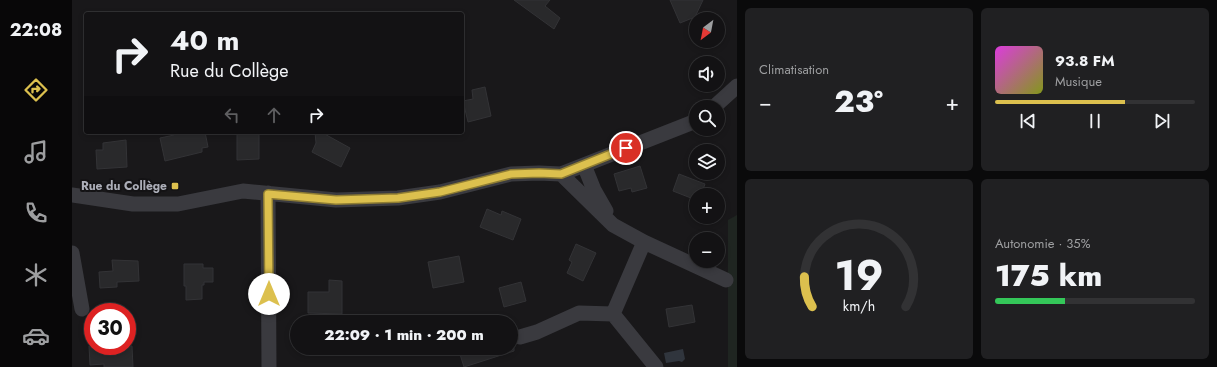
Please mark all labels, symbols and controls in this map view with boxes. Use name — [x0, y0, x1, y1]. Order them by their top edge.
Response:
north arrow — [689, 12, 725, 48]
map controls — [689, 12, 725, 268]
text: 22:08 — [10, 17, 62, 43]
text: 40 m — [170, 20, 239, 61]
icon: right — [104, 28, 156, 80]
text: 93.8 FM — [1055, 50, 1115, 72]
button: sound — [689, 56, 725, 92]
text: Rue du Collège — [170, 58, 289, 84]
text: Climatisation — [759, 60, 829, 79]
text: Musique — [1055, 72, 1102, 91]
icon: directions — [22, 76, 50, 104]
text: 23° — [834, 80, 883, 123]
text: − — [759, 86, 772, 118]
text: + — [945, 86, 959, 118]
button: search — [689, 100, 725, 136]
icon: left — [221, 104, 243, 126]
icon: ahead — [263, 104, 285, 126]
icon: right — [305, 104, 327, 126]
icon: previous — [1017, 110, 1039, 132]
icon: pause — [1084, 110, 1106, 132]
icon: next — [1151, 110, 1173, 132]
pin — [609, 131, 643, 165]
icon: arrive — [615, 137, 637, 159]
icon: music — [22, 138, 50, 166]
button: layers — [689, 144, 725, 180]
place label: Rue du Collège — [81, 177, 167, 195]
marker: Rue du Collège — [170, 181, 180, 191]
button: + — [689, 188, 725, 224]
icon: phone — [22, 199, 50, 227]
button: − — [689, 232, 725, 268]
text: Autonomie · 35% — [995, 234, 1090, 253]
text: 19 — [835, 245, 883, 306]
text: 175 km — [995, 254, 1102, 297]
icon: climate — [22, 261, 50, 289]
position arrow — [248, 273, 290, 315]
text: km/h — [843, 295, 875, 315]
speed limit sign: 30 — [84, 303, 136, 355]
icon: car — [22, 322, 50, 350]
text: 22:09 · 1 min · 200 m — [324, 324, 484, 346]

